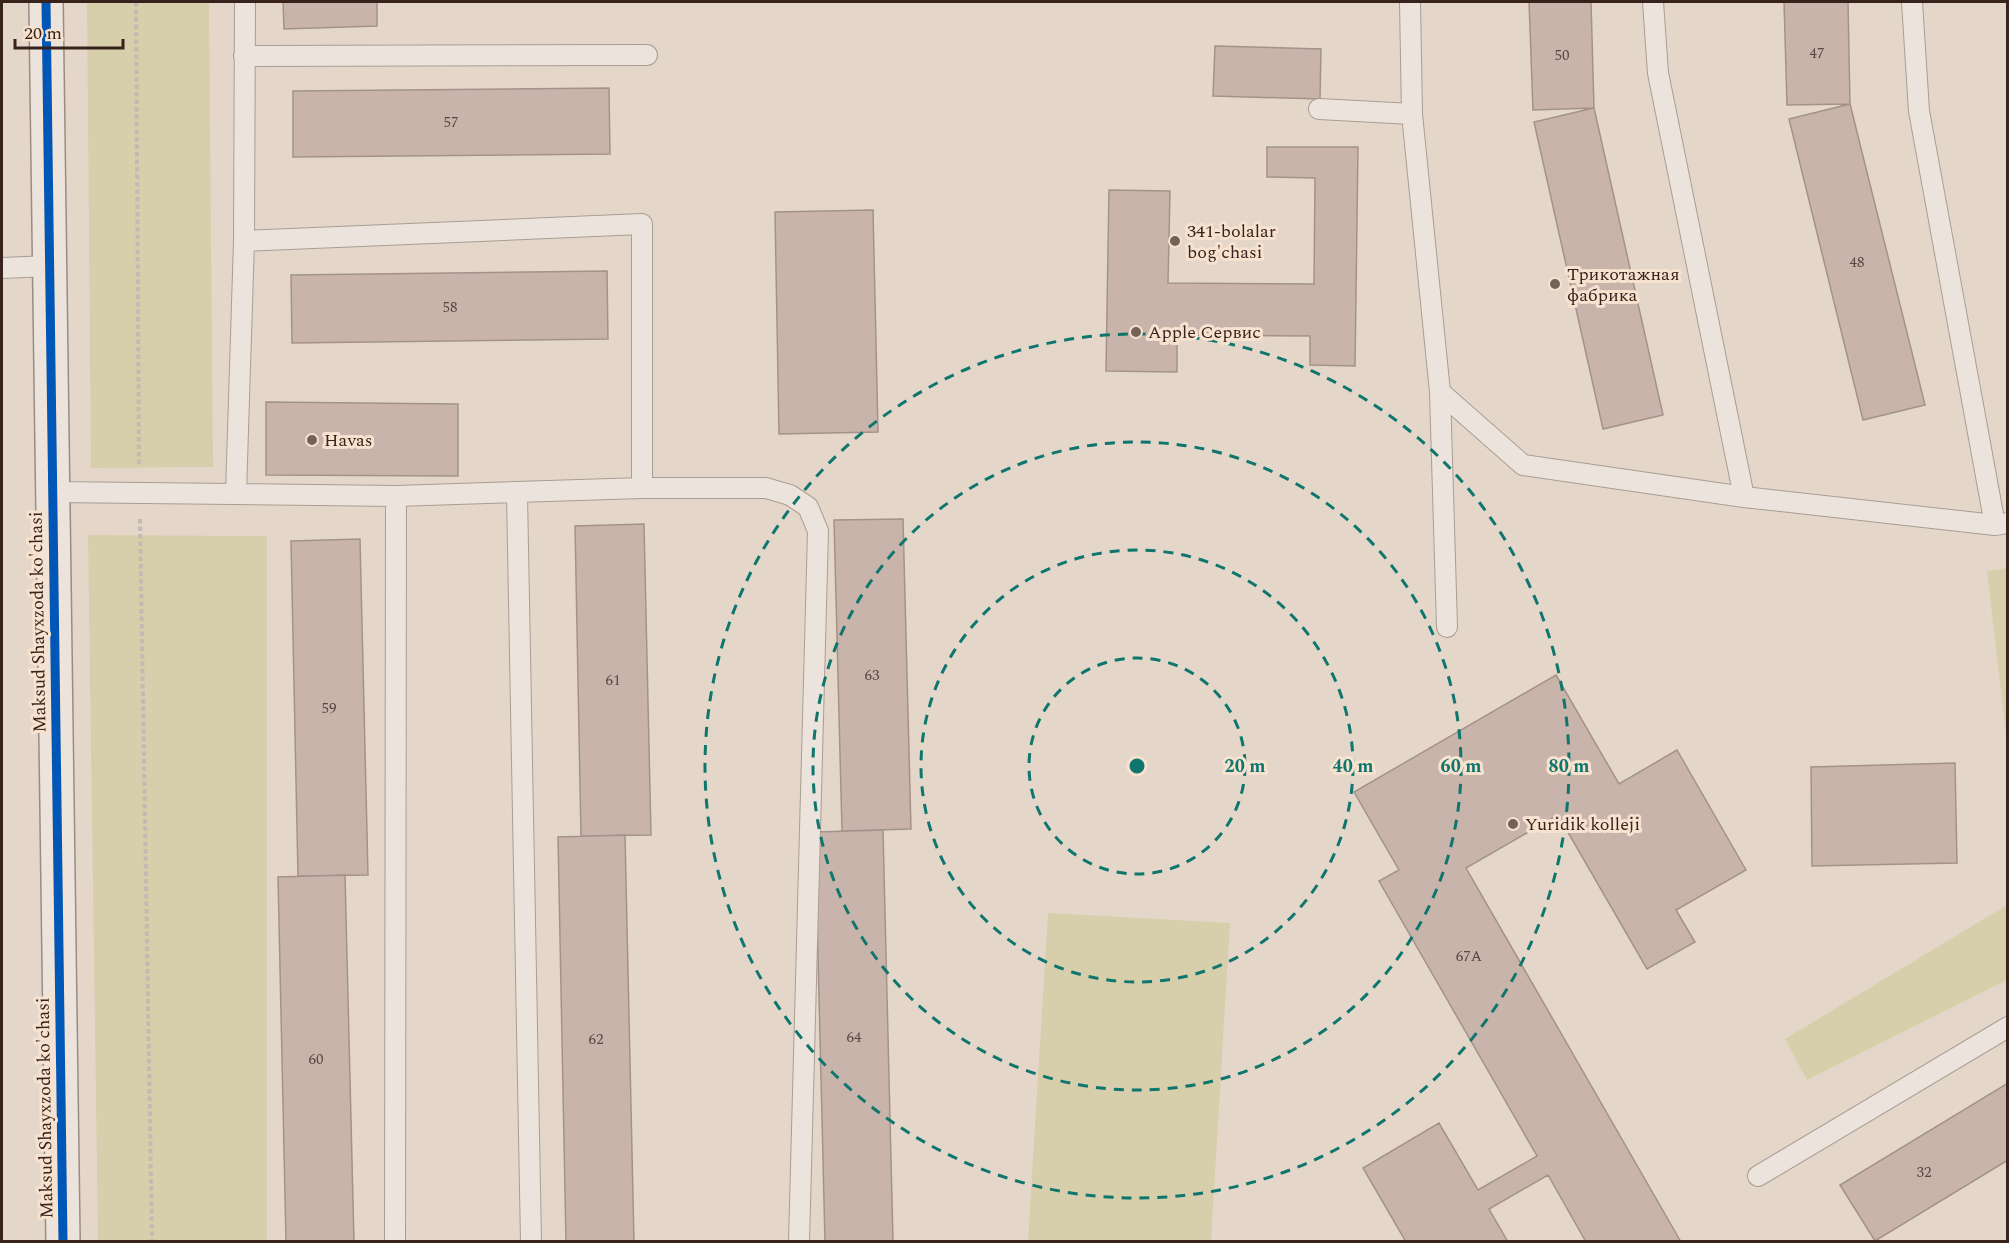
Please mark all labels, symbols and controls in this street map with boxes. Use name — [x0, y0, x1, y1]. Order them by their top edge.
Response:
scale bar — [15, 12, 123, 50]
text: 20 m — [24, 20, 62, 47]
house number: 47 — [1809, 42, 1825, 65]
house number: 50 — [1554, 44, 1570, 67]
house number: 57 — [443, 111, 459, 134]
place label: 341-bolalar bog'chasi — [1187, 218, 1276, 266]
marker: 341-bolalar bog'chasi — [1168, 234, 1182, 248]
house number: 48 — [1849, 251, 1865, 274]
place label: Трикотажная фабрика — [1567, 261, 1680, 309]
marker: Трикотажная фабрика — [1548, 277, 1562, 291]
house number: 58 — [442, 296, 458, 319]
place label: Apple Сервис — [1148, 319, 1261, 346]
marker: Apple Сервис — [1129, 325, 1143, 339]
place label: Havas — [324, 427, 373, 454]
marker: Havas — [305, 433, 319, 447]
street label: Maksud Shayxzoda ko'chasi — [23, 511, 53, 733]
house number: 63 — [864, 664, 880, 687]
house number: 61 — [605, 669, 621, 692]
house number: 59 — [321, 697, 337, 720]
text: 20 m — [1225, 753, 1265, 780]
text: 40 m — [1333, 753, 1373, 780]
text: 60 m — [1441, 753, 1481, 780]
text: 80 m — [1549, 753, 1589, 780]
centre of rings — [1127, 756, 1147, 776]
place label: Yuridik kolleji — [1525, 811, 1640, 838]
marker: Yuridik kolleji — [1506, 817, 1520, 831]
house number: 67A — [1456, 945, 1482, 968]
street label: Maksud Shayxzoda ko'chasi — [30, 997, 60, 1219]
house number: 64 — [846, 1026, 862, 1049]
house number: 62 — [588, 1028, 604, 1051]
house number: 60 — [308, 1048, 324, 1071]
house number: 32 — [1916, 1161, 1932, 1184]

